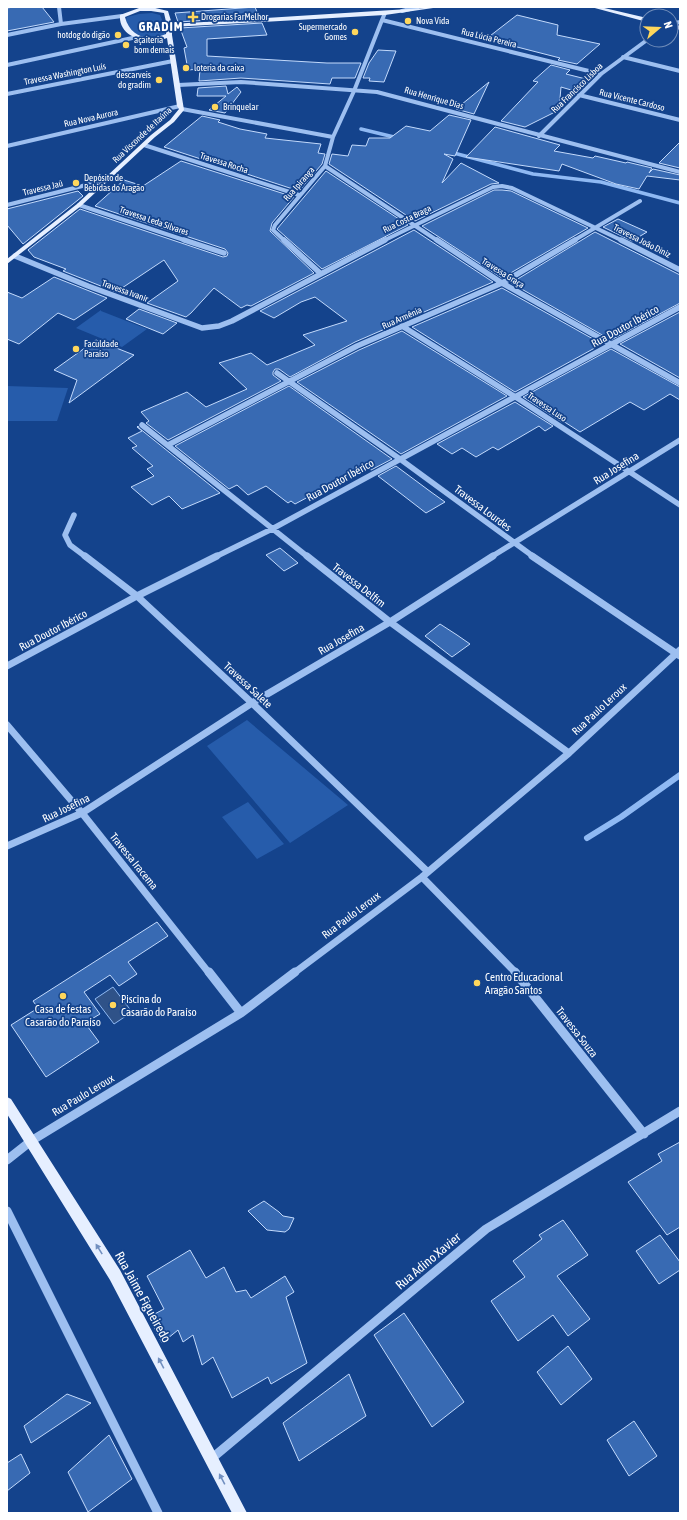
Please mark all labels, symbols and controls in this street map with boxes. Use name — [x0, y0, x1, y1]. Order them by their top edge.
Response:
north arrow — [639, 8, 679, 48]
marker: Drogarias FarMelhor — [188, 12, 198, 22]
place label: Drogarias FarMelhor — [201, 12, 269, 22]
marker: Nova Vida — [403, 16, 413, 26]
place label: Nova Vida — [416, 16, 449, 26]
district label: GRADIM — [138, 19, 184, 34]
text: N — [662, 20, 675, 30]
place label: Supermercado Gomes — [299, 22, 347, 42]
street label: Rua Lúcia Pereira — [460, 26, 518, 50]
marker: Supermercado Gomes — [350, 27, 360, 37]
place label: hotdog do digão — [57, 30, 110, 40]
marker: hotdog do digão — [113, 30, 123, 40]
place label: açaiteria bom demais — [134, 35, 174, 55]
marker: açaiteria bom demais — [121, 40, 131, 50]
street label: Travessa Washington Luís — [23, 61, 107, 87]
street label: Rua Francisco Lisboa — [549, 61, 605, 115]
marker: loteria da caixa — [181, 63, 191, 73]
place label: loteria da caixa — [194, 63, 244, 73]
place label: descarveis do gradim — [116, 70, 151, 90]
marker: descarveis do gradim — [154, 75, 164, 85]
street label: Rua Henrique Dias — [403, 85, 465, 111]
street label: Rua Vicente Cardoso — [598, 87, 666, 113]
marker: Brinquelar — [210, 102, 220, 112]
place label: Brinquelar — [223, 102, 259, 112]
street label: Rua Visconde de Itaúna — [110, 105, 174, 165]
street label: Rua Nova Aurora — [63, 107, 119, 129]
street label: Travessa Rocha — [199, 150, 249, 176]
street label: Rua Ipiranga — [282, 165, 316, 203]
place label: Depósito de Bebidas do Aragão — [84, 173, 144, 193]
street label: Travessa Jaú — [22, 178, 64, 198]
marker: Depósito de Bebidas do Aragão — [71, 178, 81, 188]
street label: Rua Costa Braga — [381, 203, 433, 235]
street label: Travessa Leda Silvares — [118, 204, 190, 238]
street label: Travessa João Diniz — [612, 222, 673, 260]
street label: Travessa Graça — [480, 256, 526, 290]
street label: Travessa Ivanir — [100, 278, 150, 304]
street label: Rua Doutor Ibérico — [589, 303, 661, 349]
street label: Rua Armênia — [381, 305, 423, 331]
place label: Faculdade Paraíso — [84, 339, 118, 359]
marker: Faculdade Paraíso — [71, 344, 81, 354]
street label: Travessa Luso — [526, 390, 568, 424]
street label: Rua Josefina — [591, 449, 641, 487]
street label: Rua Doutor Ibérico — [304, 457, 376, 503]
street label: Travessa Lourdes — [452, 483, 514, 533]
street label: Travessa Delfim — [330, 561, 388, 609]
street label: Rua Doutor Ibérico — [17, 607, 89, 653]
street label: Rua Josefina — [316, 621, 366, 657]
street label: Travessa Salete — [221, 660, 275, 710]
street label: Rua Paulo Leroux — [569, 680, 629, 737]
street label: Rua Josefina — [40, 791, 92, 825]
street label: Travessa Iracema — [108, 830, 160, 892]
street label: Rua Paulo Leroux — [319, 889, 383, 941]
place label: Centro Educacional Aragão Santos — [485, 971, 563, 996]
marker: Centro Educacional Aragão Santos — [472, 978, 482, 988]
marker: Casa de festas Casarão do Paraíso — [58, 991, 68, 1001]
place label: Piscina do Casarão do Paraíso — [121, 993, 197, 1018]
marker: Piscina do Casarão do Paraíso — [108, 1000, 118, 1010]
place label: Casa de festas Casarão do Paraíso — [25, 1003, 101, 1028]
street label: Travessa Souza — [554, 1005, 600, 1059]
street label: Rua Paulo Leroux — [50, 1072, 117, 1118]
street label: Rua Adino Xavier — [392, 1229, 464, 1293]
one-way arrow — [95, 1244, 103, 1254]
street label: Rua Jaime Figueiredo — [112, 1249, 174, 1345]
one-way arrow — [158, 1358, 165, 1369]
one-way arrow — [218, 1473, 225, 1484]

